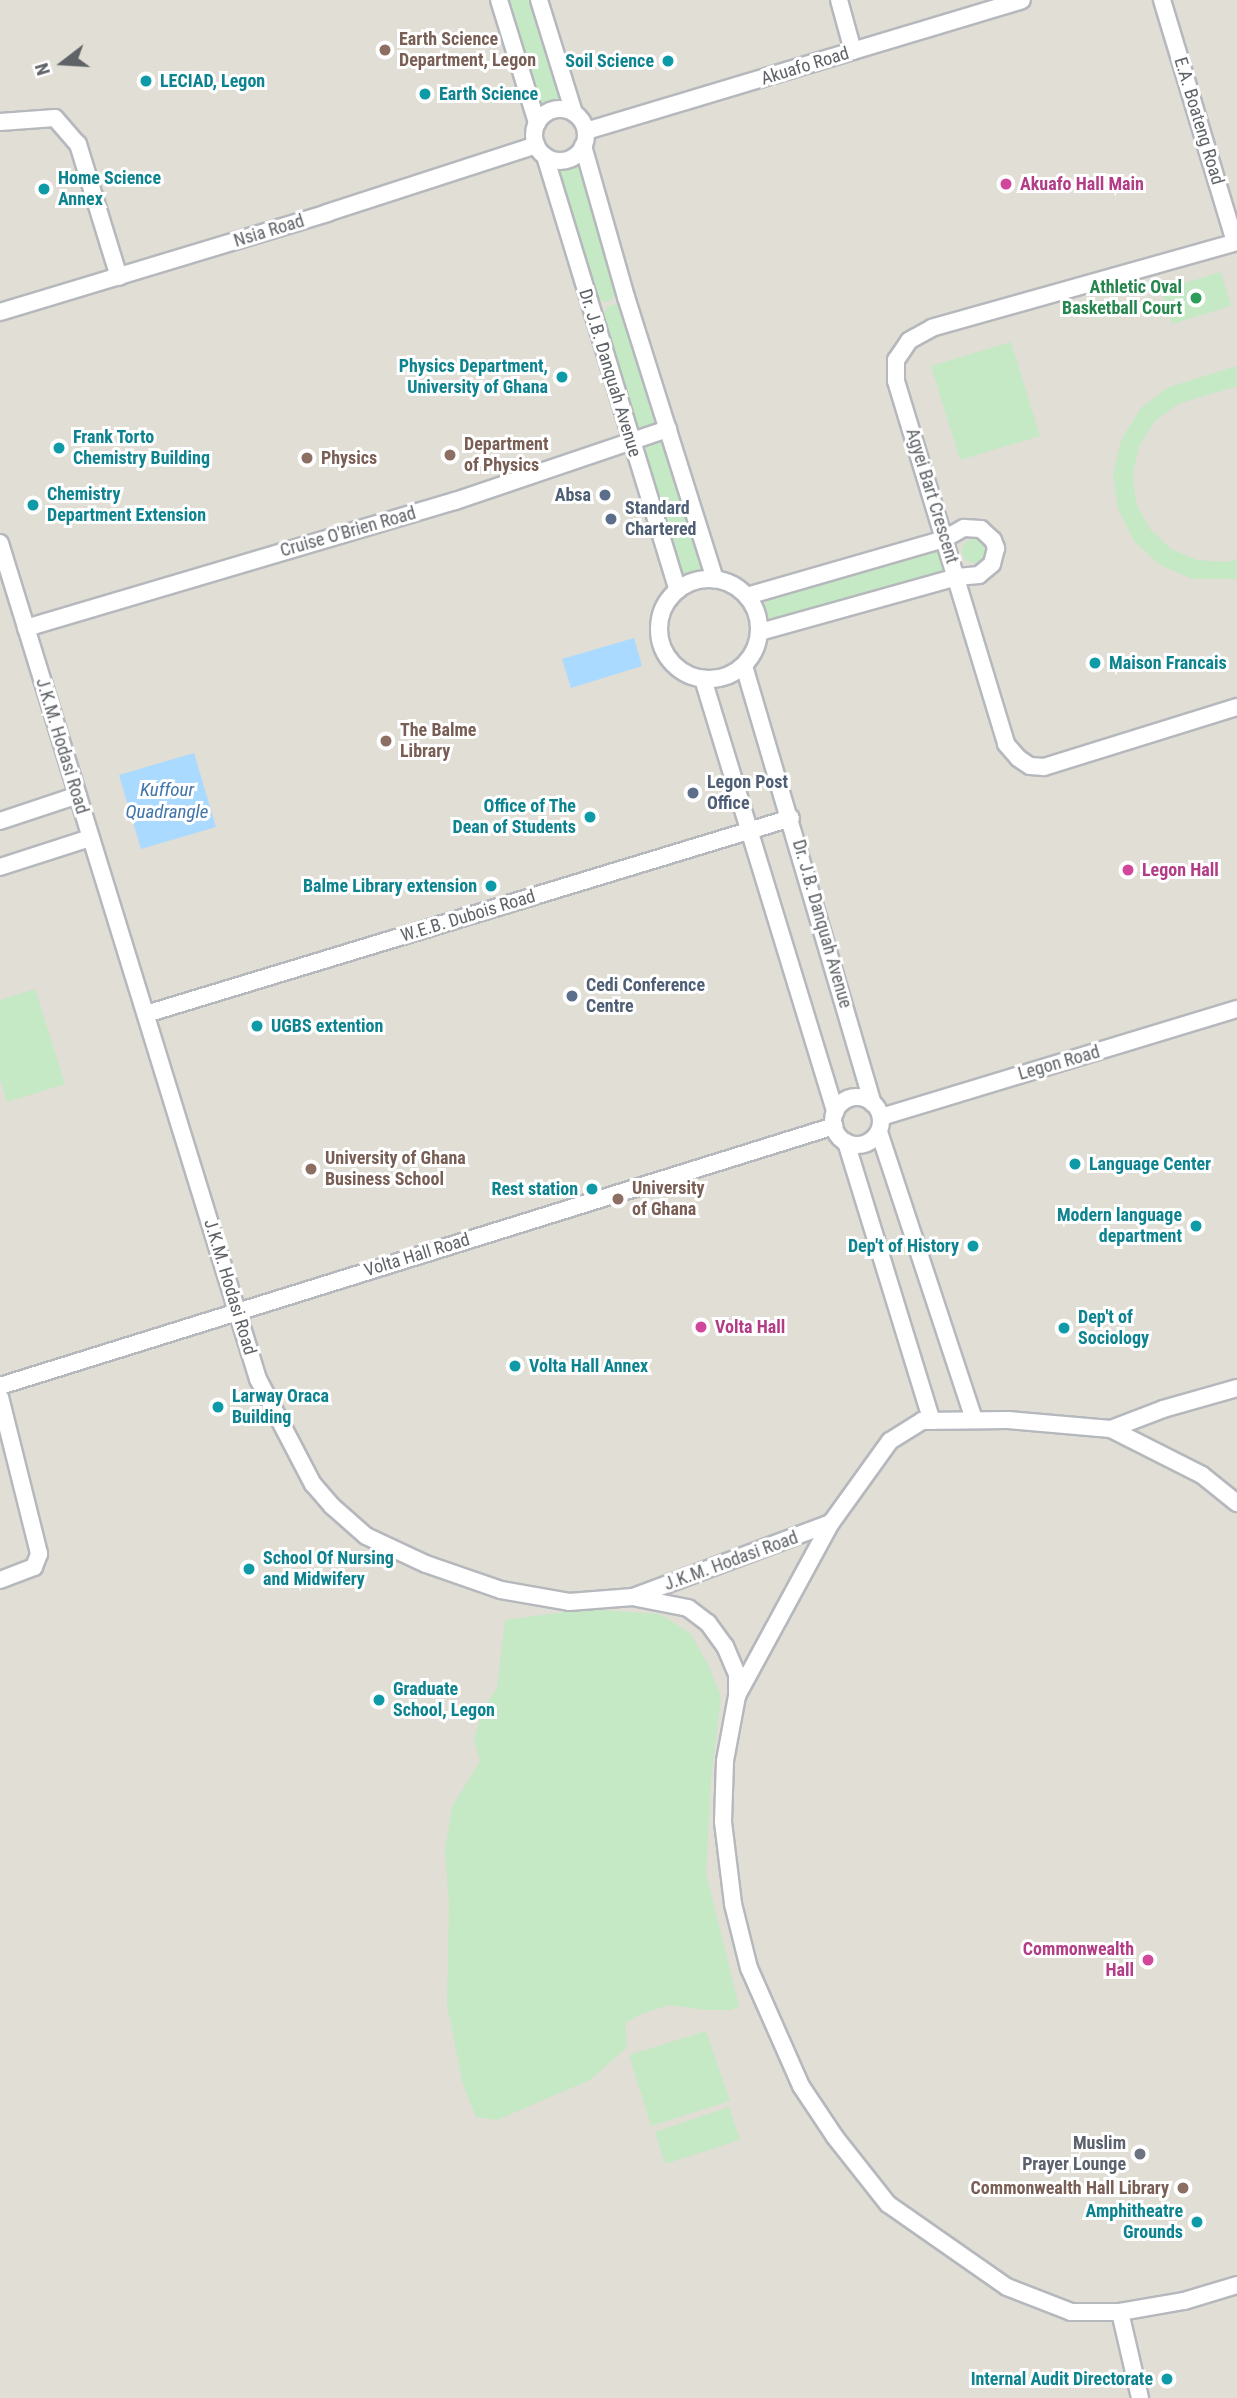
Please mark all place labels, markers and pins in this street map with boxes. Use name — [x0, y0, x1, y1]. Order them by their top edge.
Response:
place label: Earth Science Department, Legon — [399, 29, 536, 72]
marker: Earth Science Department, Legon — [377, 42, 393, 58]
place label: Soil Science — [565, 50, 654, 72]
marker: Soil Science — [660, 53, 676, 69]
place label: LECIAD, Legon — [160, 70, 265, 92]
marker: LECIAD, Legon — [138, 73, 154, 89]
place label: Earth Science — [439, 83, 538, 105]
marker: Earth Science — [417, 86, 433, 102]
place label: Home Science Annex — [58, 168, 161, 210]
place label: Akuafo Hall Main — [1020, 173, 1144, 195]
marker: Akuafo Hall Main — [998, 176, 1014, 192]
marker: Home Science Annex — [36, 181, 52, 197]
place label: Athletic Oval Basketball Court — [1062, 277, 1182, 320]
marker: Athletic Oval Basketball Court — [1188, 290, 1204, 306]
place label: Physics Department, University of Ghana — [399, 356, 548, 398]
marker: Physics Department, University of Ghana — [554, 369, 570, 385]
place label: Frank Torto Chemistry Building — [73, 427, 210, 470]
place label: Department of Physics — [464, 434, 548, 476]
marker: Frank Torto Chemistry Building — [51, 440, 67, 456]
place label: Physics — [321, 447, 377, 469]
marker: Department of Physics — [442, 447, 458, 463]
marker: Physics — [299, 450, 315, 466]
place label: Chemistry Department Extension — [47, 484, 206, 526]
place label: Absa — [555, 484, 591, 506]
marker: Absa — [597, 487, 613, 503]
marker: Chemistry Department Extension — [25, 497, 41, 513]
place label: Standard Chartered — [625, 498, 696, 540]
marker: Standard Chartered — [603, 511, 619, 527]
place label: Maison Francais — [1109, 652, 1227, 674]
marker: Maison Francais — [1087, 655, 1103, 671]
place label: The Balme Library — [400, 720, 476, 762]
marker: The Balme Library — [378, 733, 394, 749]
place label: Legon Post Office — [707, 772, 788, 814]
marker: Legon Post Office — [685, 785, 701, 801]
place label: Office of The Dean of Students — [453, 796, 576, 838]
marker: Office of The Dean of Students — [582, 809, 598, 825]
place label: Legon Hall — [1142, 859, 1219, 881]
marker: Legon Hall — [1120, 862, 1136, 878]
place label: Balme Library extension — [303, 875, 477, 897]
marker: Balme Library extension — [483, 878, 499, 894]
place label: Cedi Conference Centre — [586, 975, 705, 1018]
marker: Cedi Conference Centre — [564, 988, 580, 1004]
place label: UGBS extention — [271, 1015, 383, 1037]
marker: UGBS extention — [249, 1018, 265, 1034]
place label: University of Ghana Business School — [325, 1148, 466, 1190]
place label: Language Center — [1089, 1153, 1211, 1175]
marker: Language Center — [1067, 1156, 1083, 1172]
marker: University of Ghana Business School — [303, 1161, 319, 1177]
place label: Rest station — [492, 1178, 578, 1200]
place label: University of Ghana — [632, 1178, 704, 1220]
marker: Rest station — [584, 1181, 600, 1197]
marker: University of Ghana — [610, 1191, 626, 1207]
place label: Modern language department — [1057, 1205, 1182, 1248]
marker: Modern language department — [1188, 1218, 1204, 1234]
place label: Dep't of History — [848, 1235, 959, 1257]
marker: Dep't of History — [965, 1238, 981, 1254]
place label: Dep't of Sociology — [1078, 1307, 1149, 1350]
place label: Volta Hall — [715, 1316, 785, 1338]
marker: Volta Hall — [693, 1319, 709, 1335]
marker: Dep't of Sociology — [1056, 1320, 1072, 1336]
place label: Volta Hall Annex — [529, 1355, 648, 1377]
marker: Volta Hall Annex — [507, 1358, 523, 1374]
place label: Larway Oraca Building — [232, 1386, 329, 1428]
marker: Larway Oraca Building — [210, 1399, 226, 1415]
place label: School Of Nursing and Midwifery — [263, 1548, 394, 1590]
marker: School Of Nursing and Midwifery — [241, 1561, 257, 1577]
place label: Graduate School, Legon — [393, 1679, 495, 1722]
marker: Graduate School, Legon — [371, 1692, 387, 1708]
place label: Commonwealth Hall — [1023, 1939, 1134, 1982]
marker: Commonwealth Hall — [1140, 1952, 1156, 1968]
place label: Muslim Prayer Lounge — [1022, 2133, 1126, 2176]
marker: Muslim Prayer Lounge — [1132, 2146, 1148, 2162]
place label: Commonwealth Hall Library — [971, 2177, 1169, 2199]
marker: Commonwealth Hall Library — [1175, 2180, 1191, 2196]
place label: Amphitheatre Grounds — [1086, 2201, 1183, 2244]
marker: Amphitheatre Grounds — [1189, 2214, 1205, 2230]
place label: Internal Audit Directorate — [971, 2368, 1153, 2390]
marker: Internal Audit Directorate — [1159, 2371, 1175, 2387]

